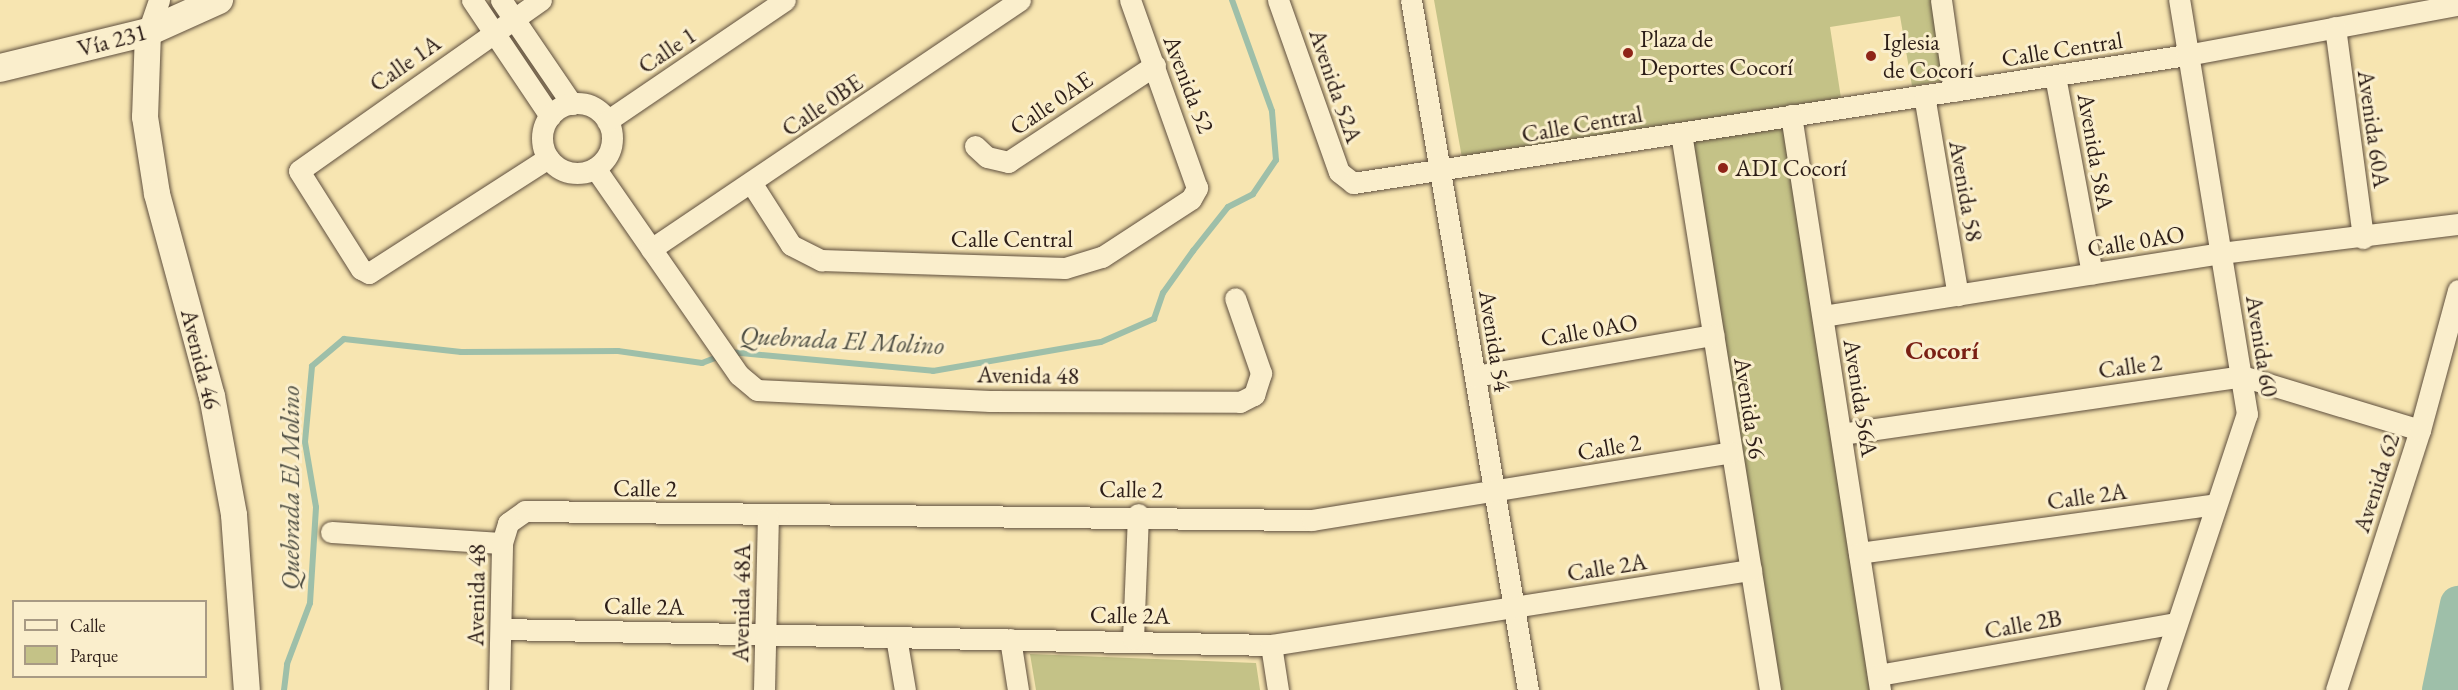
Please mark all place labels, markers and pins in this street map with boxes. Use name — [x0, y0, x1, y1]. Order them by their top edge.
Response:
place label: Plaza de Deportes Cocorí — [1640, 25, 1793, 81]
place label: Iglesia de Cocorí — [1883, 28, 1973, 84]
marker: Plaza de Deportes Cocorí — [1621, 46, 1635, 60]
marker: Iglesia de Cocorí — [1864, 49, 1878, 63]
place label: ADI Cocorí — [1735, 154, 1847, 182]
marker: ADI Cocorí — [1716, 161, 1730, 175]

